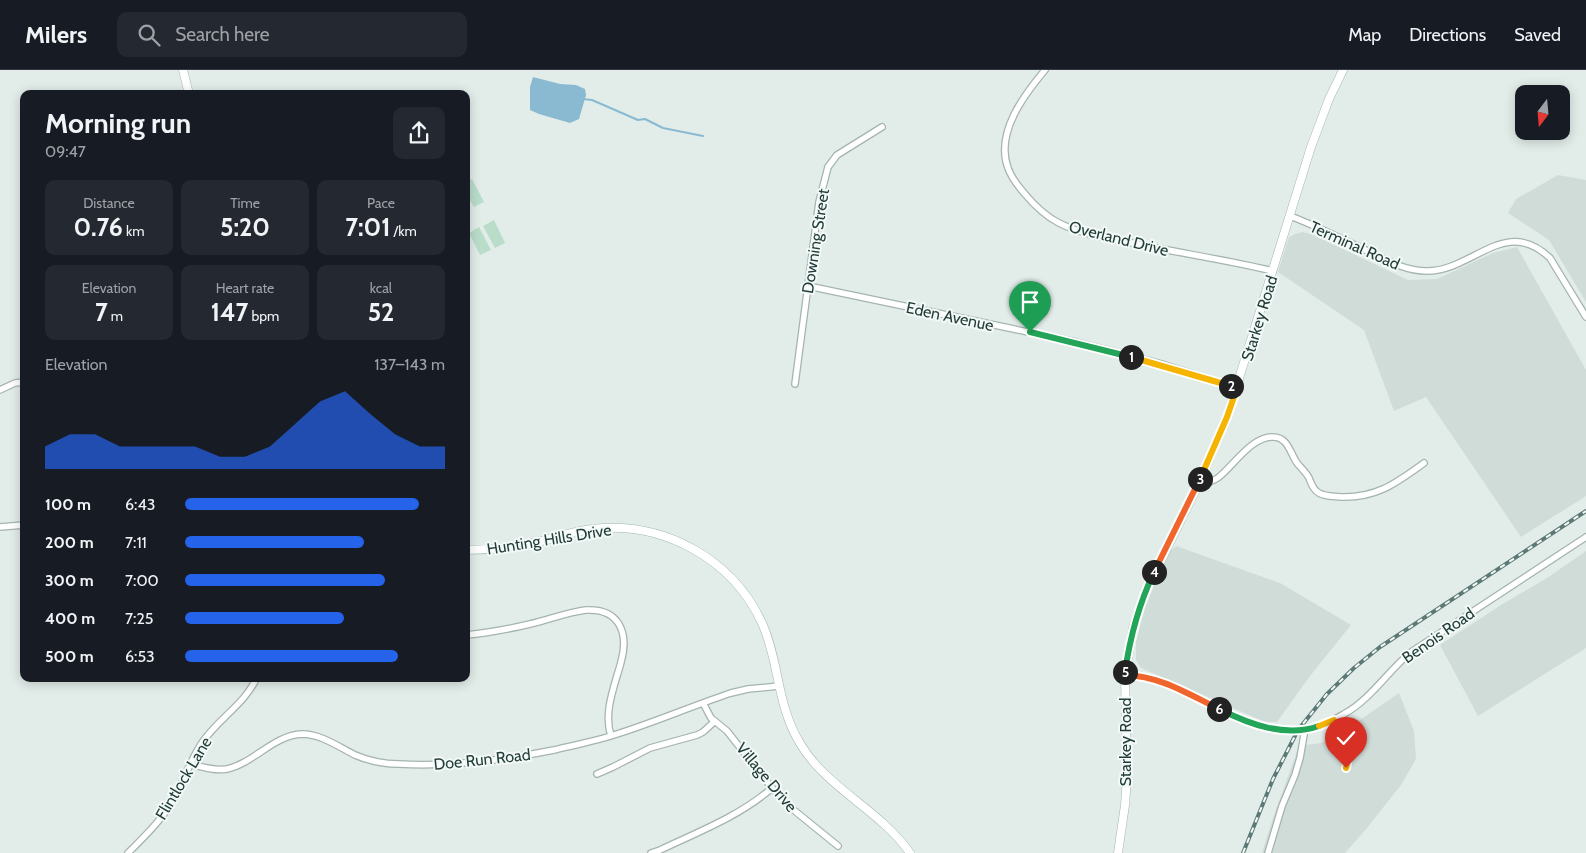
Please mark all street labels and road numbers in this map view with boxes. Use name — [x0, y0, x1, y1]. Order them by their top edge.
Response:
street label: Downing Street — [798, 187, 833, 295]
street label: Overland Drive — [1067, 217, 1171, 260]
street label: Terminal Road — [1307, 217, 1403, 274]
street label: Starkey Road — [1237, 273, 1282, 363]
street label: Eden Avenue — [904, 298, 995, 335]
street label: Hunting Hills Drive — [485, 520, 613, 559]
street label: Benois Road — [1399, 604, 1478, 667]
street label: Starkey Road — [1116, 698, 1135, 786]
street label: Flintlock Lane — [151, 733, 216, 823]
street label: Village Drive — [732, 739, 801, 816]
street label: Doe Run Road — [433, 745, 531, 774]

